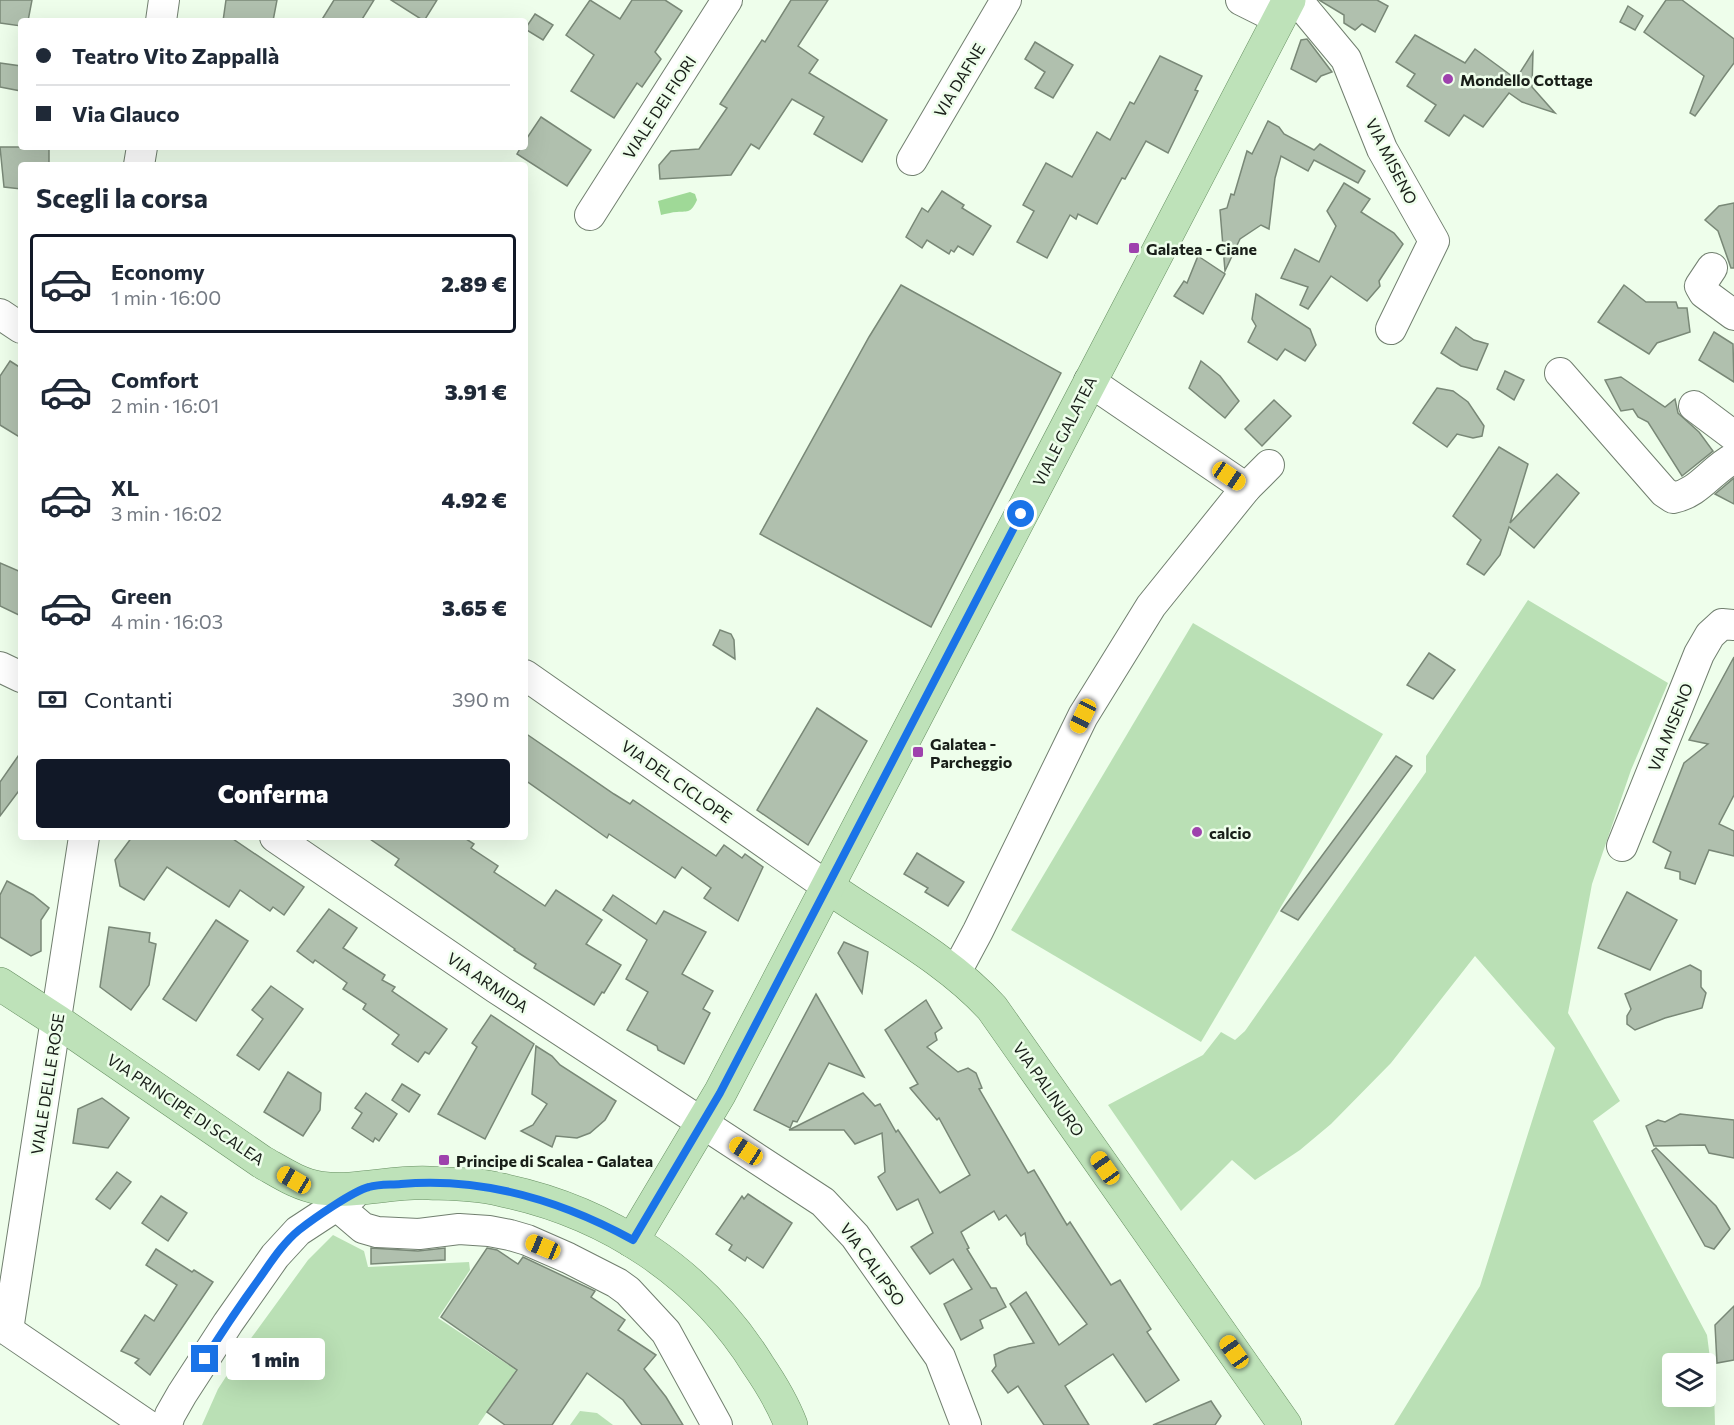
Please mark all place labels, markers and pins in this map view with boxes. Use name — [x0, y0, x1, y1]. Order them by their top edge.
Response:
place label: Mondello Cottage — [1460, 70, 1593, 89]
marker: Mondello Cottage — [1441, 72, 1455, 86]
place label: Galatea - Ciane — [1146, 239, 1257, 258]
marker: Galatea - Ciane — [1127, 241, 1141, 255]
place label: Galatea - Parcheggio — [930, 734, 1013, 771]
marker: Galatea - Parcheggio — [911, 745, 925, 759]
place label: calcio — [1209, 823, 1252, 842]
marker: calcio — [1190, 825, 1204, 839]
place label: Principe di Scalea - Galatea — [456, 1151, 653, 1170]
marker: Principe di Scalea - Galatea — [437, 1153, 451, 1167]

